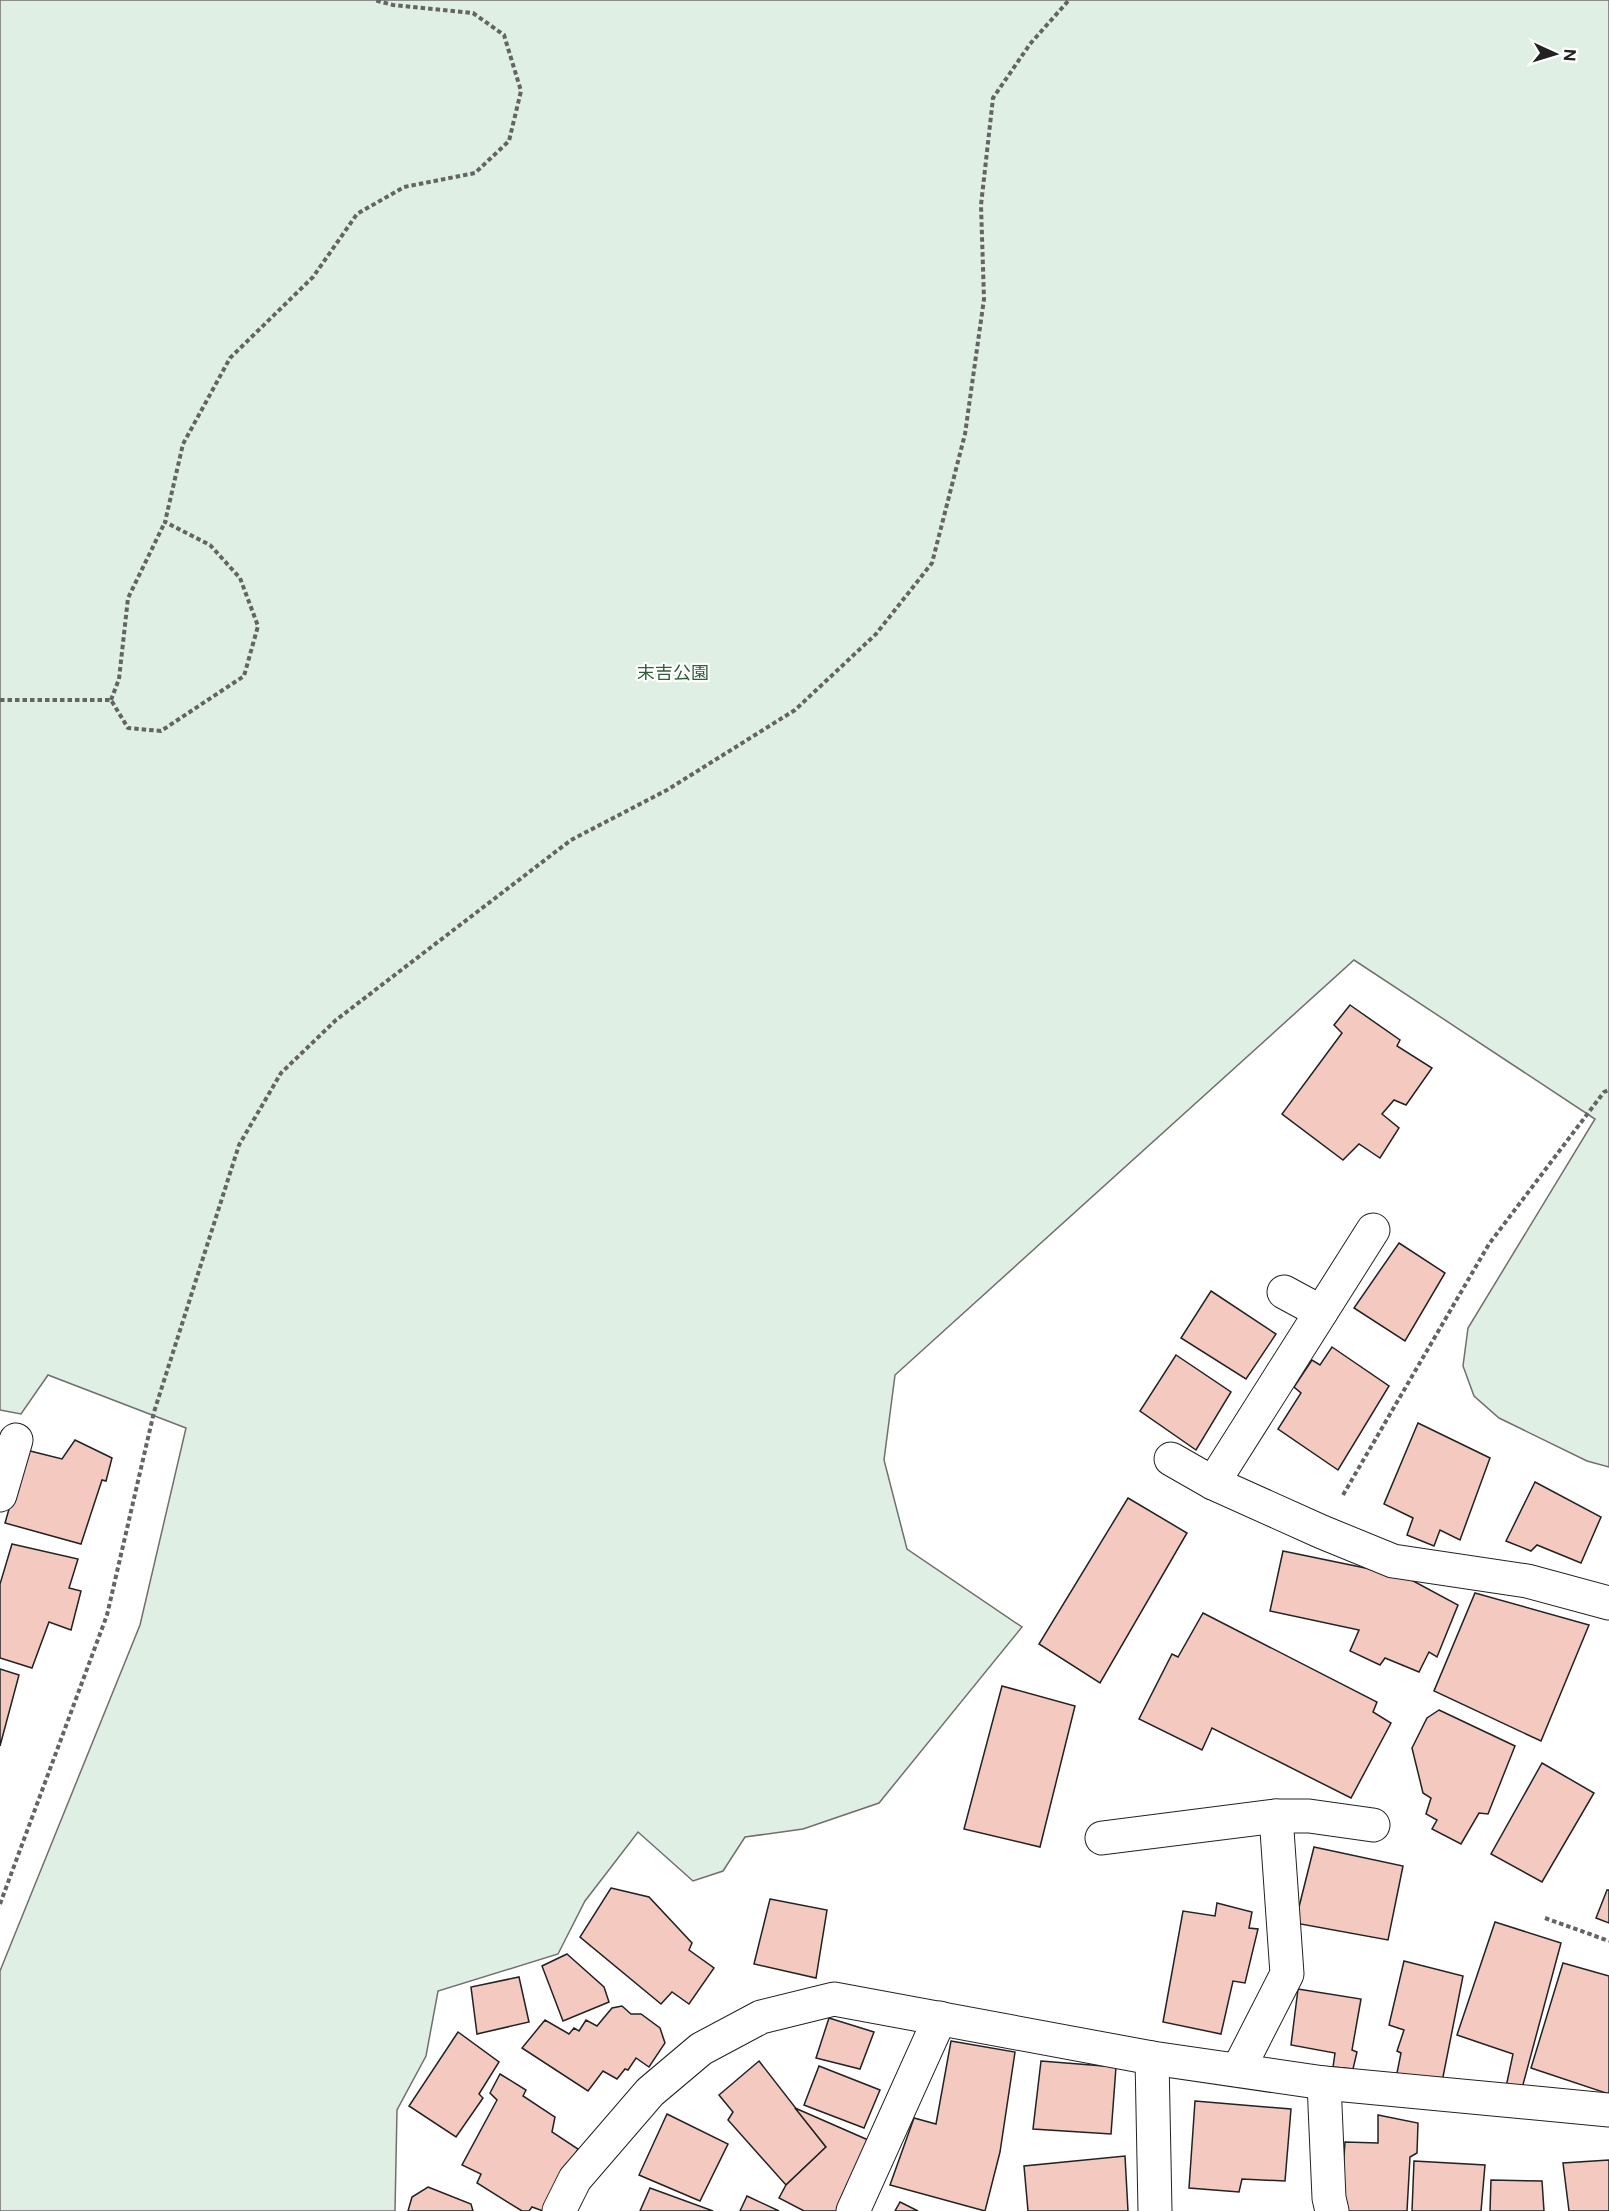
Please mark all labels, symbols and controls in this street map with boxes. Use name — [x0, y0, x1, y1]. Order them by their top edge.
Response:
north arrow — [1525, 24, 1585, 84]
text: N — [1560, 48, 1579, 62]
park label: 末吉公園 — [637, 662, 709, 683]

